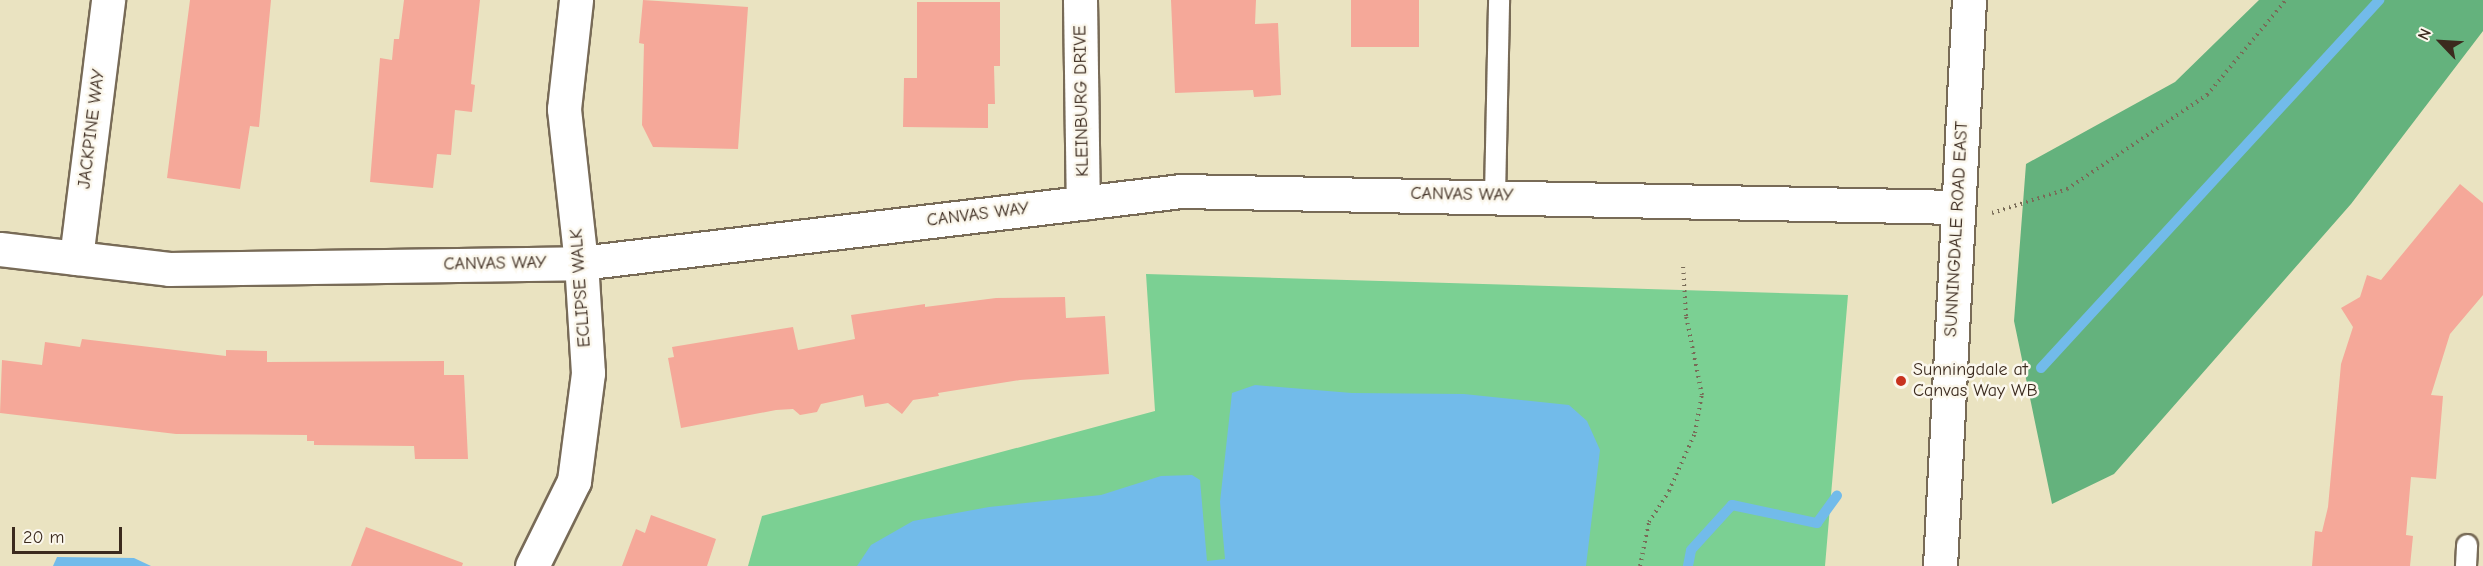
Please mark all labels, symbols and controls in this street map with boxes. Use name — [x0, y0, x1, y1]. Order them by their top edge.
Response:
north arrow — [2411, 12, 2471, 72]
street label: KLEINBURG DRIVE — [1070, 25, 1094, 177]
text: N — [2414, 26, 2435, 43]
street label: JACKPINE WAY — [74, 68, 110, 190]
street label: SUNNINGDALE ROAD EAST — [1941, 120, 1973, 338]
street label: CANVAS WAY — [1410, 183, 1514, 207]
street label: CANVAS WAY — [926, 198, 1030, 232]
street label: ECLIPSE WALK — [566, 228, 596, 348]
street label: CANVAS WAY — [443, 252, 547, 276]
place label: Sunningdale at Canvas Way WB — [1913, 360, 2038, 403]
marker: Sunningdale at Canvas Way WB — [1894, 374, 1908, 388]
scale bar — [15, 515, 124, 553]
text: 20 m — [23, 527, 64, 548]

